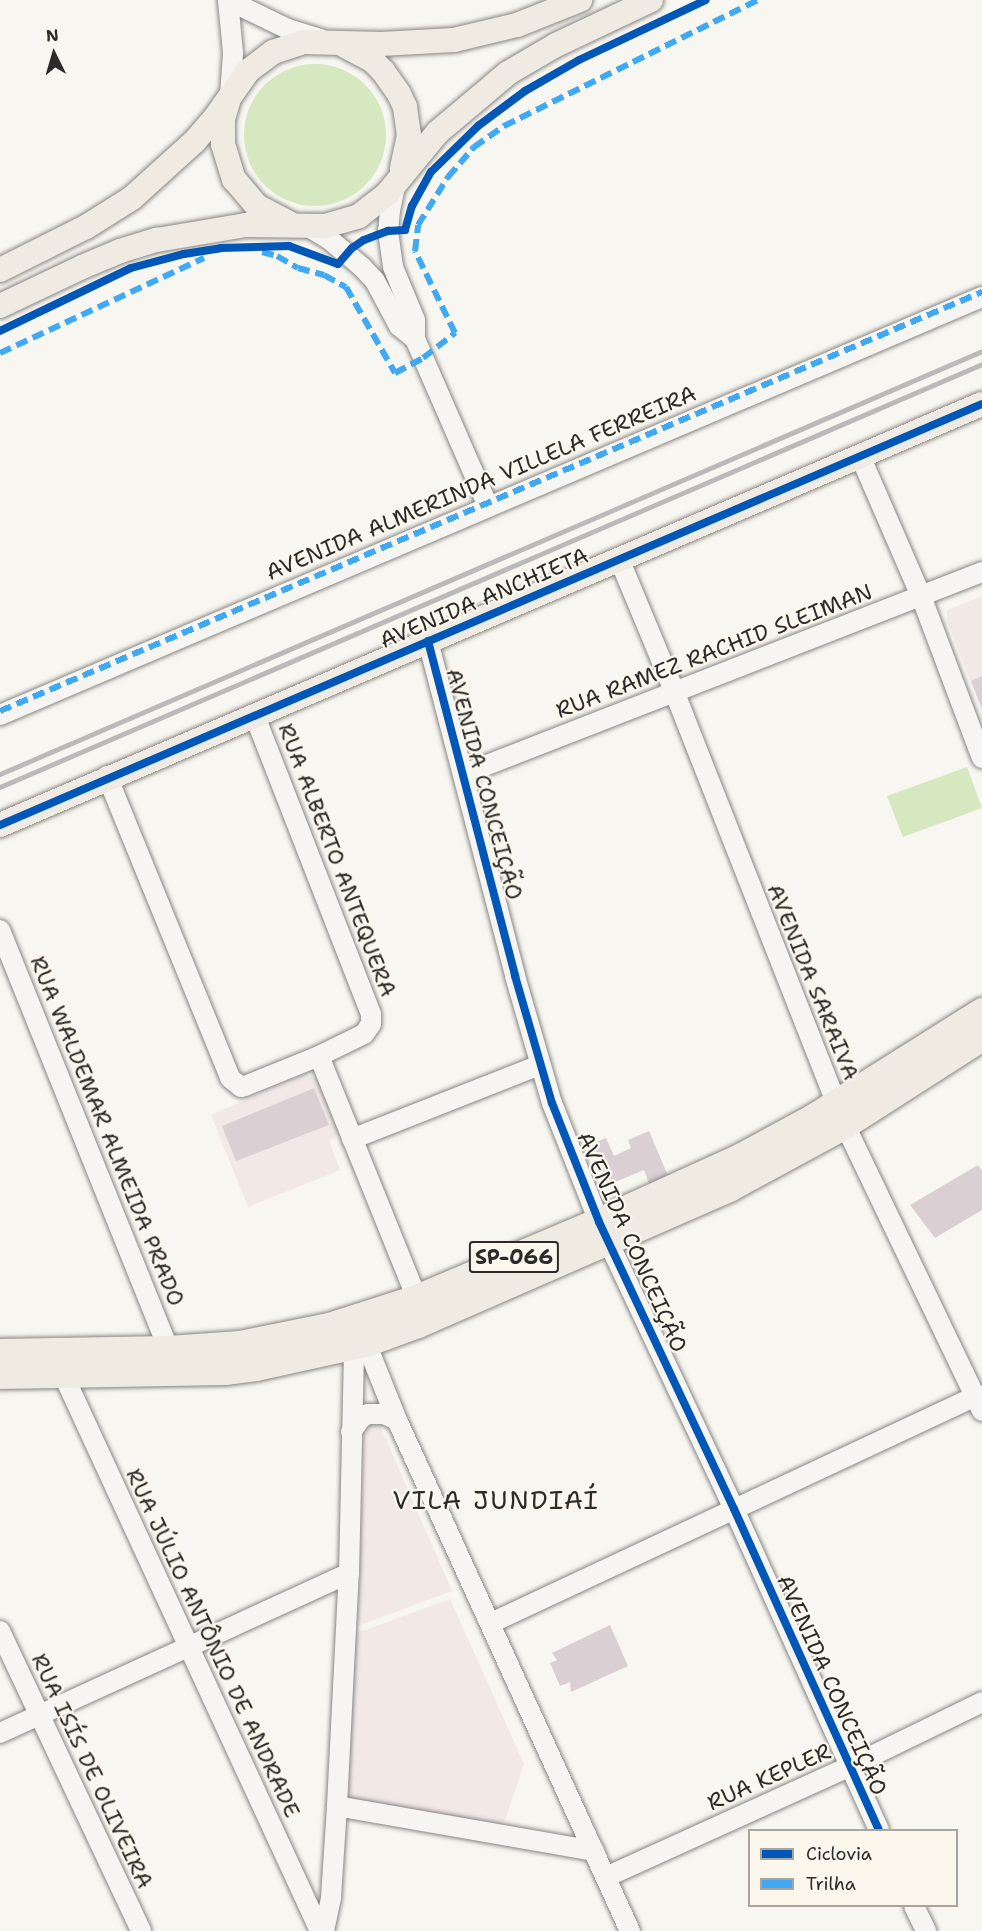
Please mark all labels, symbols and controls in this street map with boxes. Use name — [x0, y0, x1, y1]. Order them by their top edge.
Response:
north arrow — [24, 24, 84, 84]
text: N — [45, 25, 60, 47]
street label: AVENIDA ALMERINDA VILLELA FERREIRA — [262, 380, 700, 586]
street label: AVENIDA ANCHIETA — [376, 542, 592, 654]
street label: RUA RAMEZ RACHID SLEIMAN — [552, 578, 876, 724]
street label: AVENIDA CONCEIÇÃO — [440, 665, 528, 903]
street label: RUA ALBERTO ANTEQUERA — [273, 720, 401, 1000]
street label: AVENIDA SARAIVA — [762, 880, 864, 1084]
street label: RUA WALDEMAR ALMEIDA PRADO — [25, 952, 189, 1310]
street label: AVENIDA CONCEIÇÃO — [571, 1128, 693, 1356]
road number: SP-066 — [468, 1239, 560, 1275]
street label: RUA JÚLIO ANTÔNIO DE ANDRADE — [120, 1464, 306, 1822]
district label: VILA JUNDIAÍ — [393, 1484, 599, 1516]
street label: AVENIDA CONCEIÇÃO — [771, 1571, 893, 1799]
street label: RUA ISÍS DE OLIVEIRA — [26, 1649, 158, 1893]
street label: RUA KEPLER — [703, 1738, 835, 1816]
legend — [748, 1829, 958, 1907]
text: Ciclovia — [806, 1842, 872, 1866]
text: Trilha — [806, 1872, 856, 1896]

